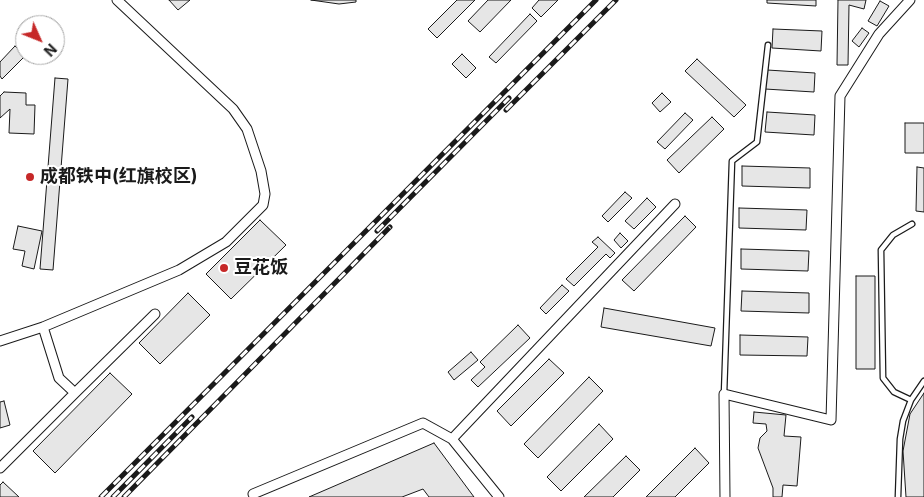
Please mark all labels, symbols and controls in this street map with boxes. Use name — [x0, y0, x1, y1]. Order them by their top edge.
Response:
north arrow — [15, 15, 65, 65]
text: N — [41, 40, 60, 60]
place label: 成都铁中(红旗校区) — [40, 166, 198, 188]
marker: 成都铁中(红旗校区) — [24, 171, 36, 183]
place label: 豆花饭 — [234, 257, 288, 279]
marker: 豆花饭 — [218, 262, 230, 274]

